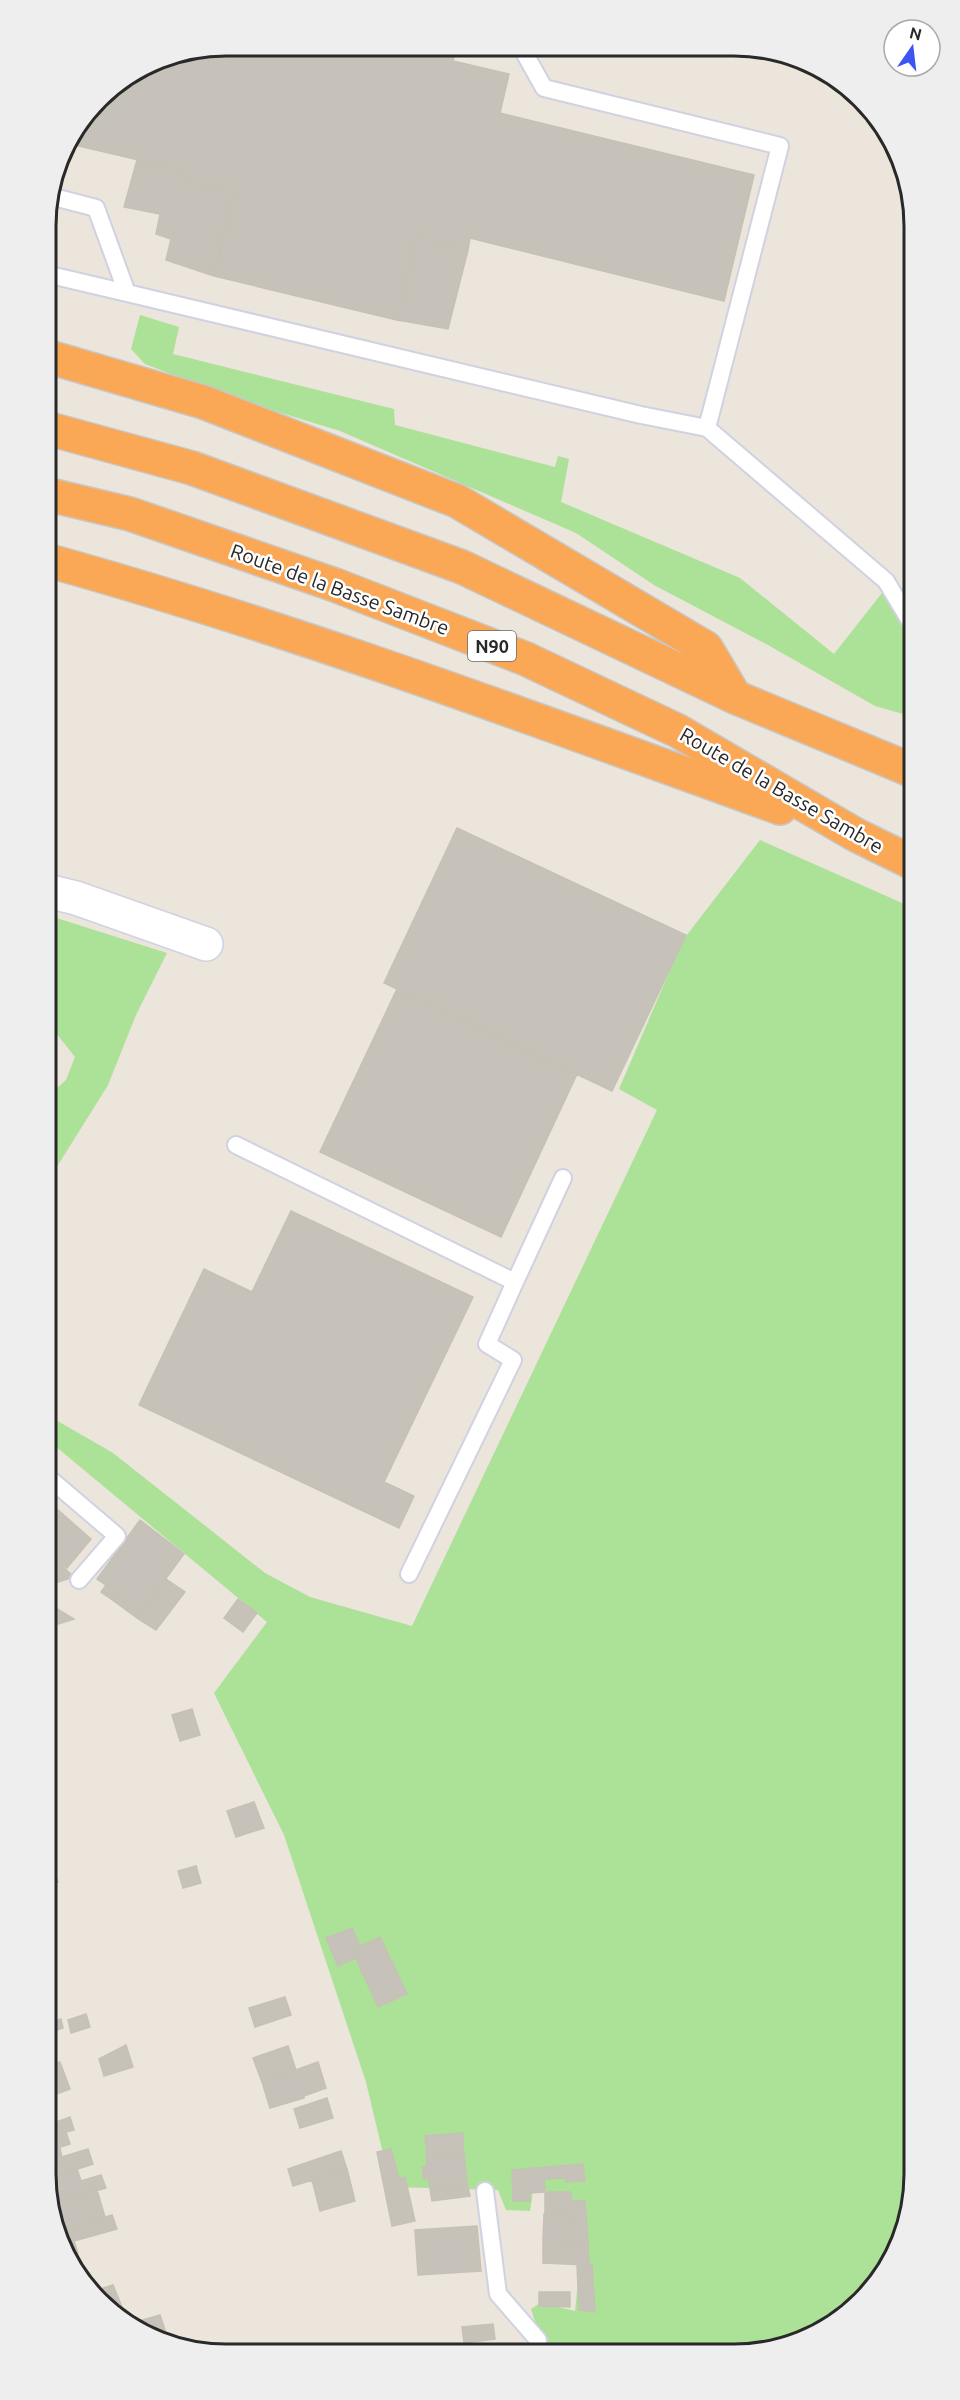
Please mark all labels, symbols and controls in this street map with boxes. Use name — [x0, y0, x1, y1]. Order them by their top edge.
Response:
north arrow — [882, 18, 942, 78]
text: N — [908, 23, 924, 44]
street label: Route de la Basse Sambre — [228, 539, 452, 639]
road number: N90 — [468, 631, 516, 661]
street label: Route de la Basse Sambre — [676, 722, 888, 858]

